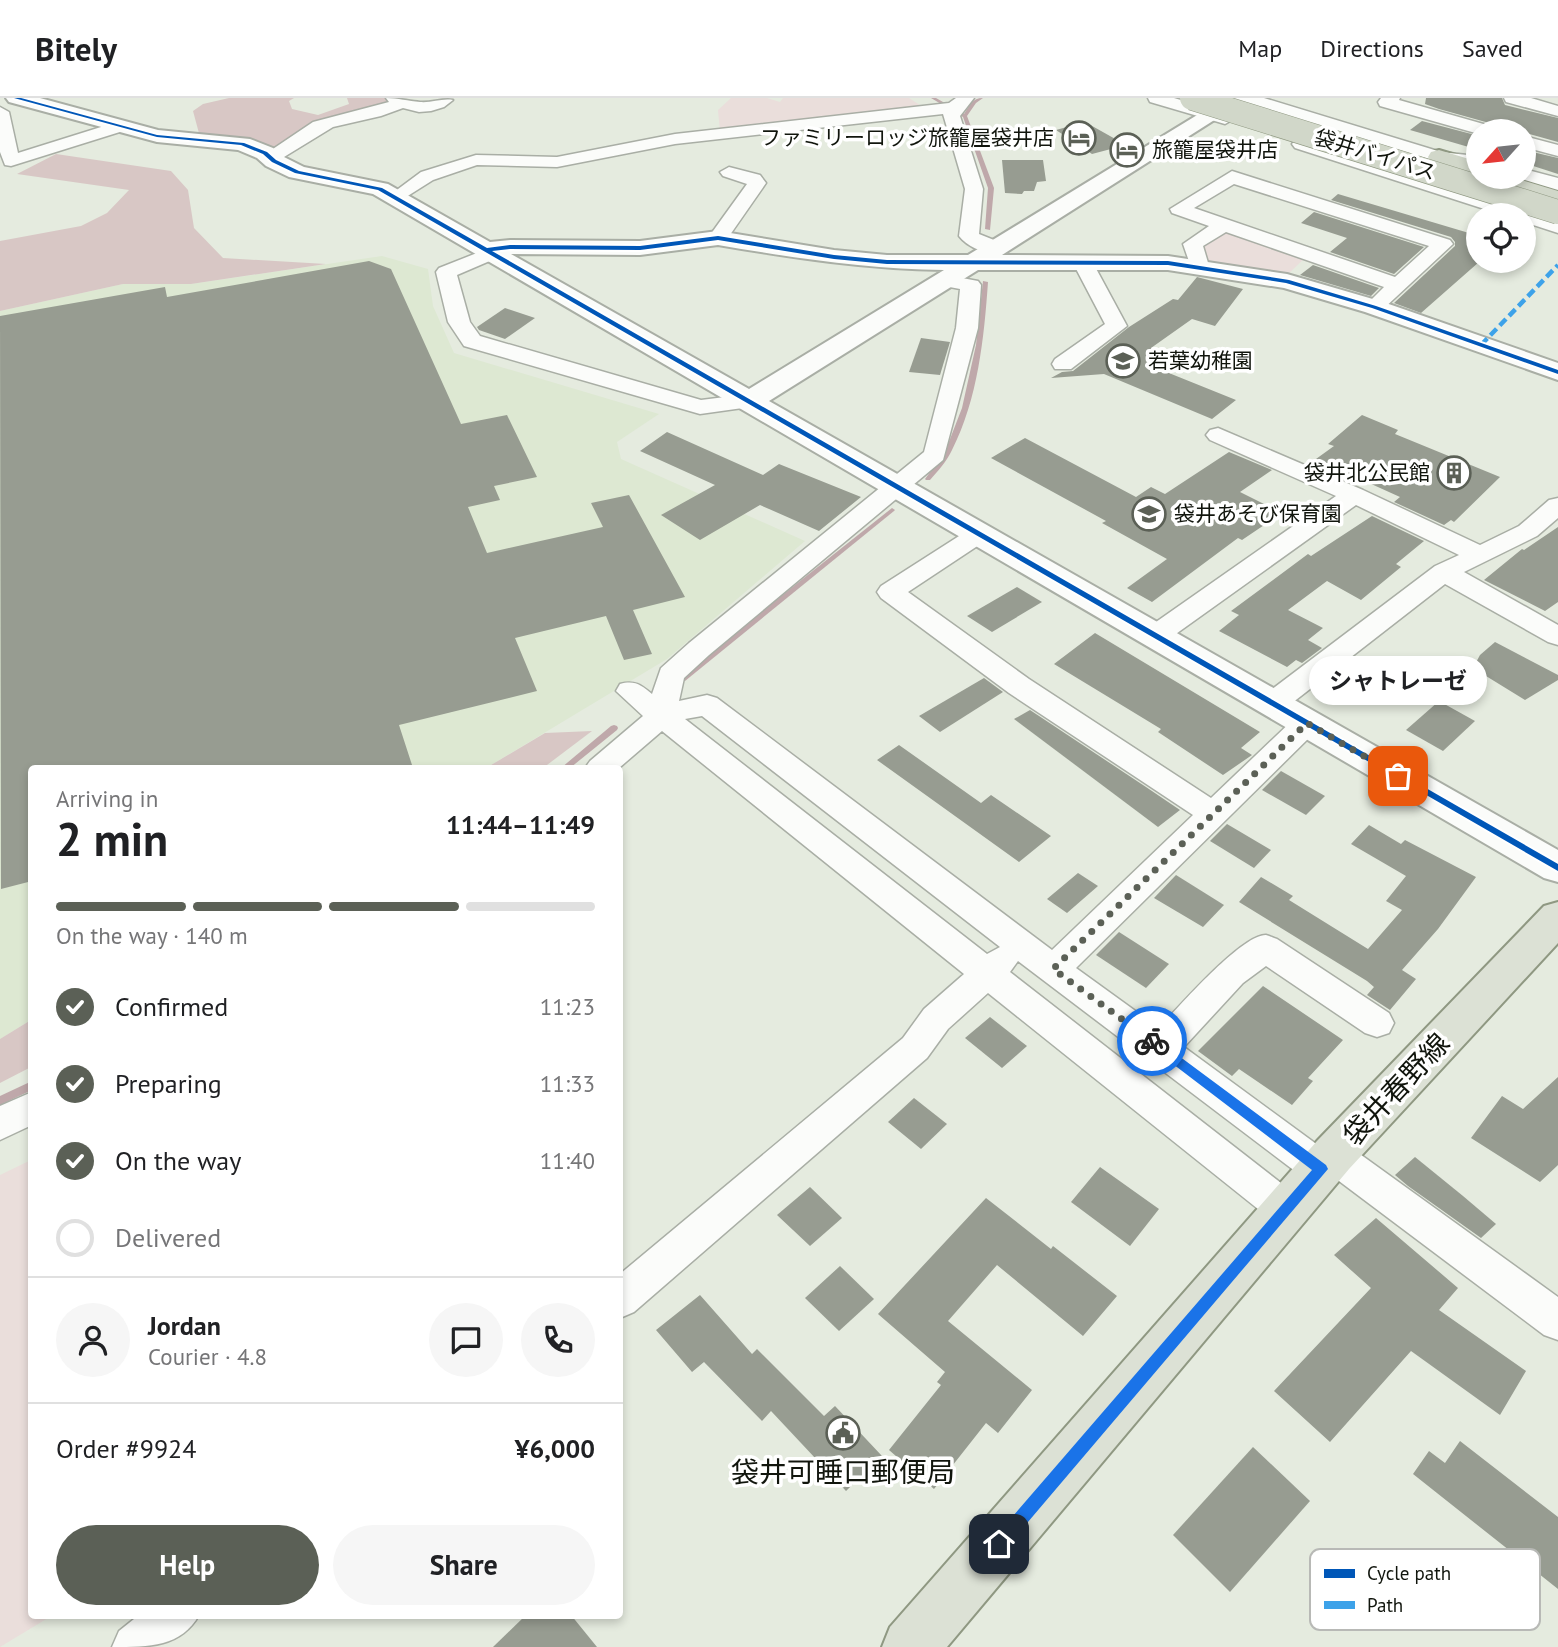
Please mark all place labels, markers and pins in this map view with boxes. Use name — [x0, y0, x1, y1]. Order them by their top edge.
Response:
hotel icon: ファミリーロッジ旅籠屋袋井店 — [1060, 119, 1098, 157]
place label: ファミリーロッジ旅籠屋袋井店 — [760, 124, 1054, 151]
hotel icon: 旅籠屋袋井店 — [1108, 131, 1146, 169]
place label: 旅籠屋袋井店 — [1152, 136, 1278, 163]
school or university icon: 若葉幼稚園 — [1104, 342, 1142, 380]
place label: 若葉幼稚園 — [1148, 347, 1253, 374]
building icon: 袋井北公民館 — [1435, 454, 1473, 492]
place label: 袋井北公民館 — [1304, 459, 1430, 486]
school or university icon: 袋井あそび保育園 — [1130, 495, 1168, 533]
place label: 袋井あそび保育園 — [1174, 500, 1342, 527]
callout: シャトレーゼ — [1309, 657, 1487, 706]
pin — [1368, 746, 1428, 806]
public building icon: 袋井可睡口郵便局 — [824, 1414, 862, 1452]
place label: 袋井可睡口郵便局 — [731, 1453, 955, 1490]
pin — [969, 1514, 1029, 1574]

